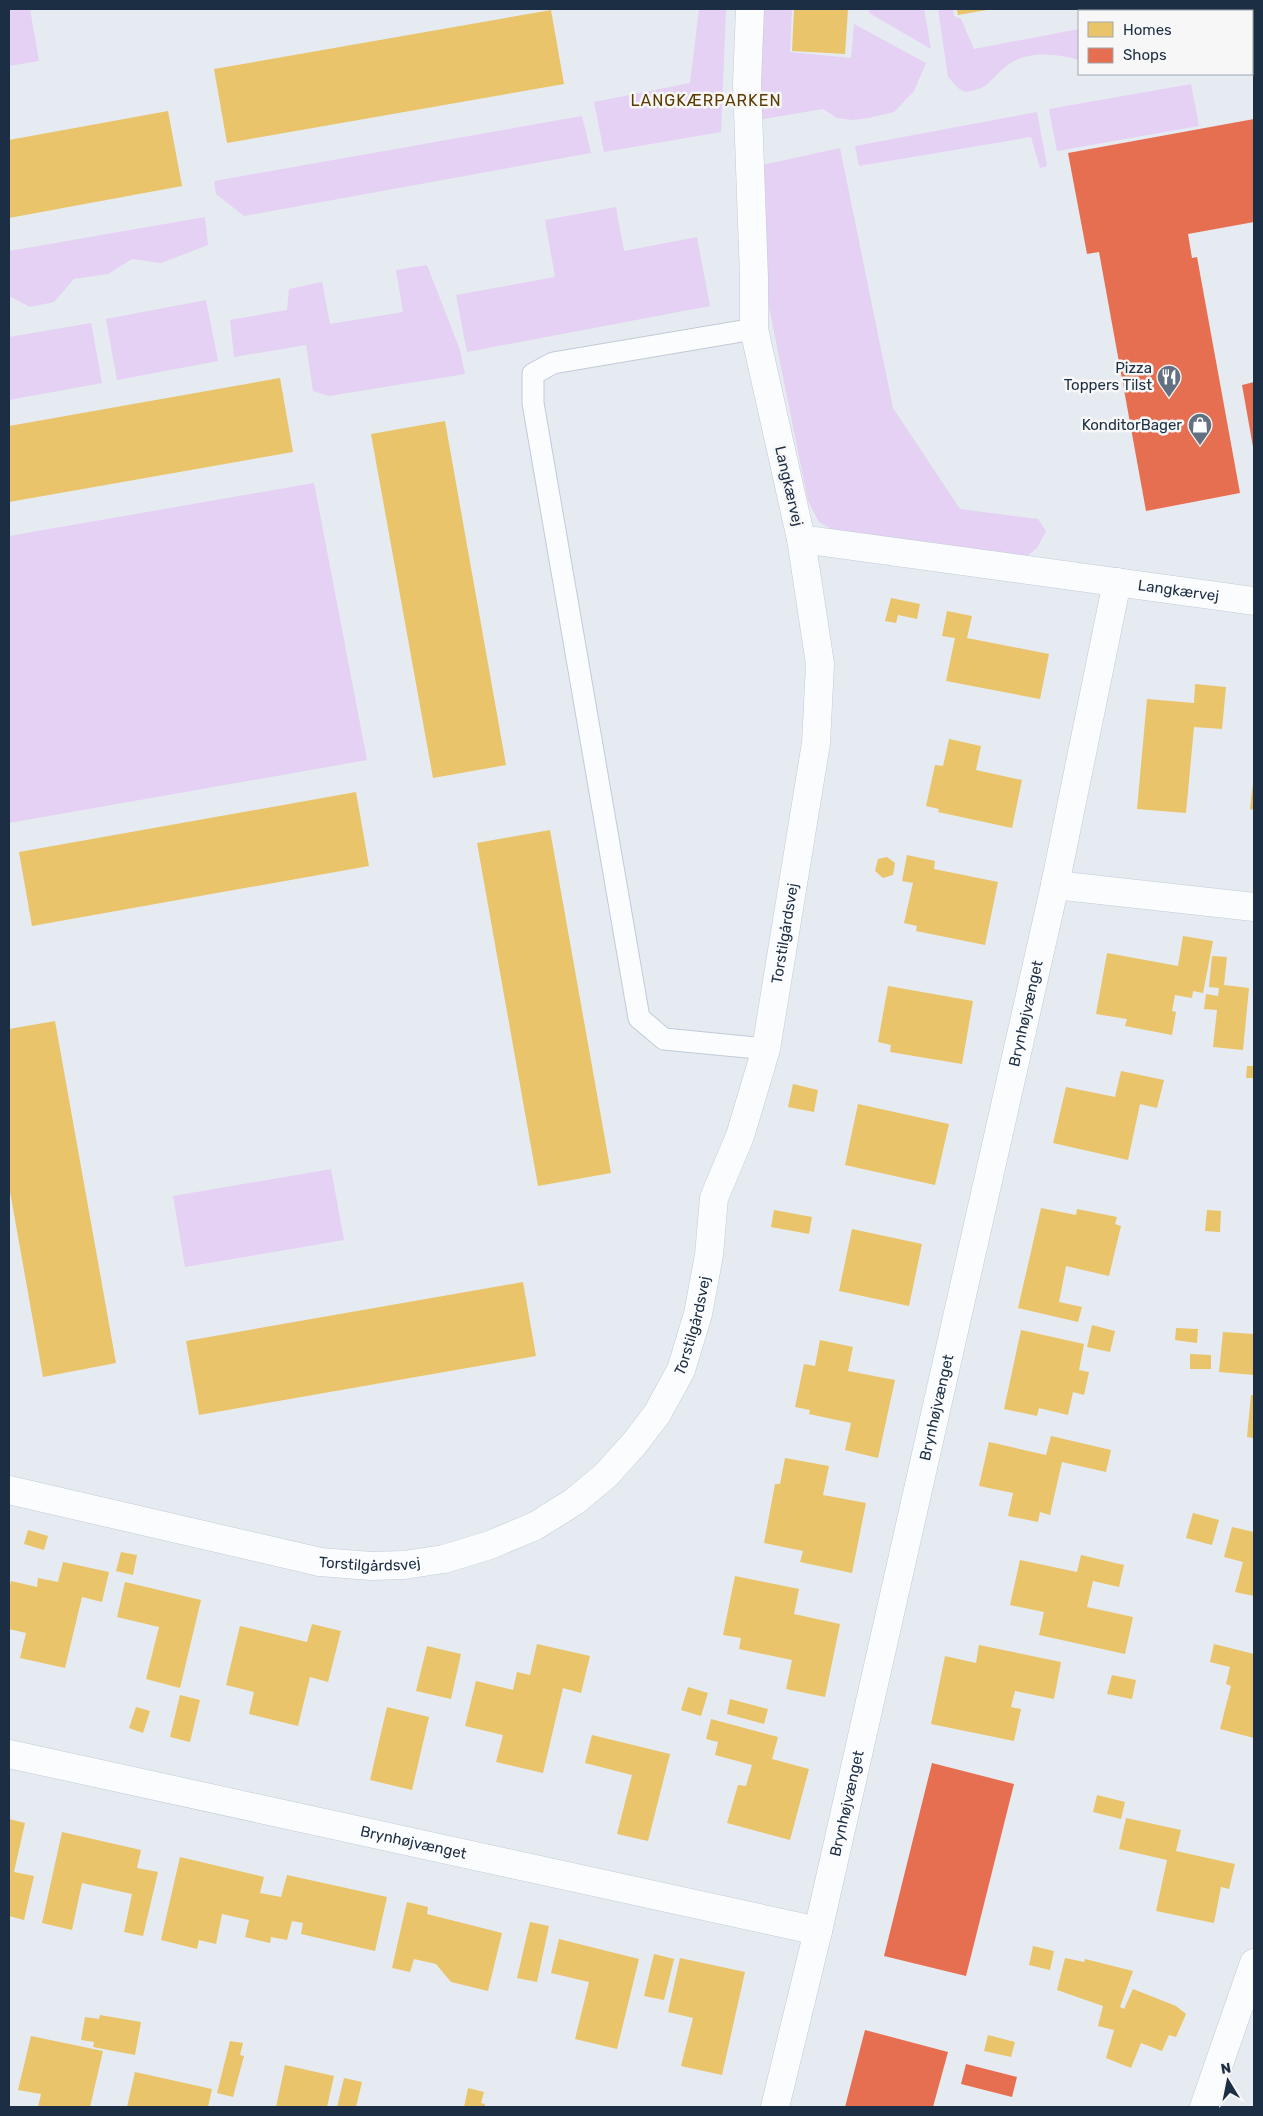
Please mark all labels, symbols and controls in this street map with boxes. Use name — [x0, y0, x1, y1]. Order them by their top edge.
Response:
legend — [1078, 10, 1253, 75]
text: Homes — [1123, 21, 1172, 39]
text: Shops — [1123, 46, 1167, 64]
district label: LANGKÆRPARKEN — [630, 91, 782, 110]
place label: Pizza Toppers Tilst — [1064, 359, 1152, 394]
restaurant icon: Pizza Toppers Tilst — [1156, 364, 1182, 398]
shop icon: KonditorBager — [1187, 412, 1213, 446]
place label: KonditorBager — [1082, 416, 1182, 434]
street label: Langkærvej — [771, 444, 807, 528]
street label: Langkærvej — [1137, 576, 1220, 605]
street label: Torstilgårdsvej — [768, 882, 802, 985]
street label: Brynhøjvænget — [1005, 958, 1047, 1068]
street label: Torstilgårdsvej — [671, 1275, 714, 1379]
street label: Brynhøjvænget — [916, 1352, 957, 1462]
street label: Torstilgårdsvej — [318, 1553, 422, 1575]
street label: Brynhøjvænget — [826, 1748, 868, 1858]
street label: Brynhøjvænget — [359, 1822, 468, 1863]
north arrow — [1203, 2056, 1253, 2106]
text: N — [1219, 2059, 1232, 2078]

